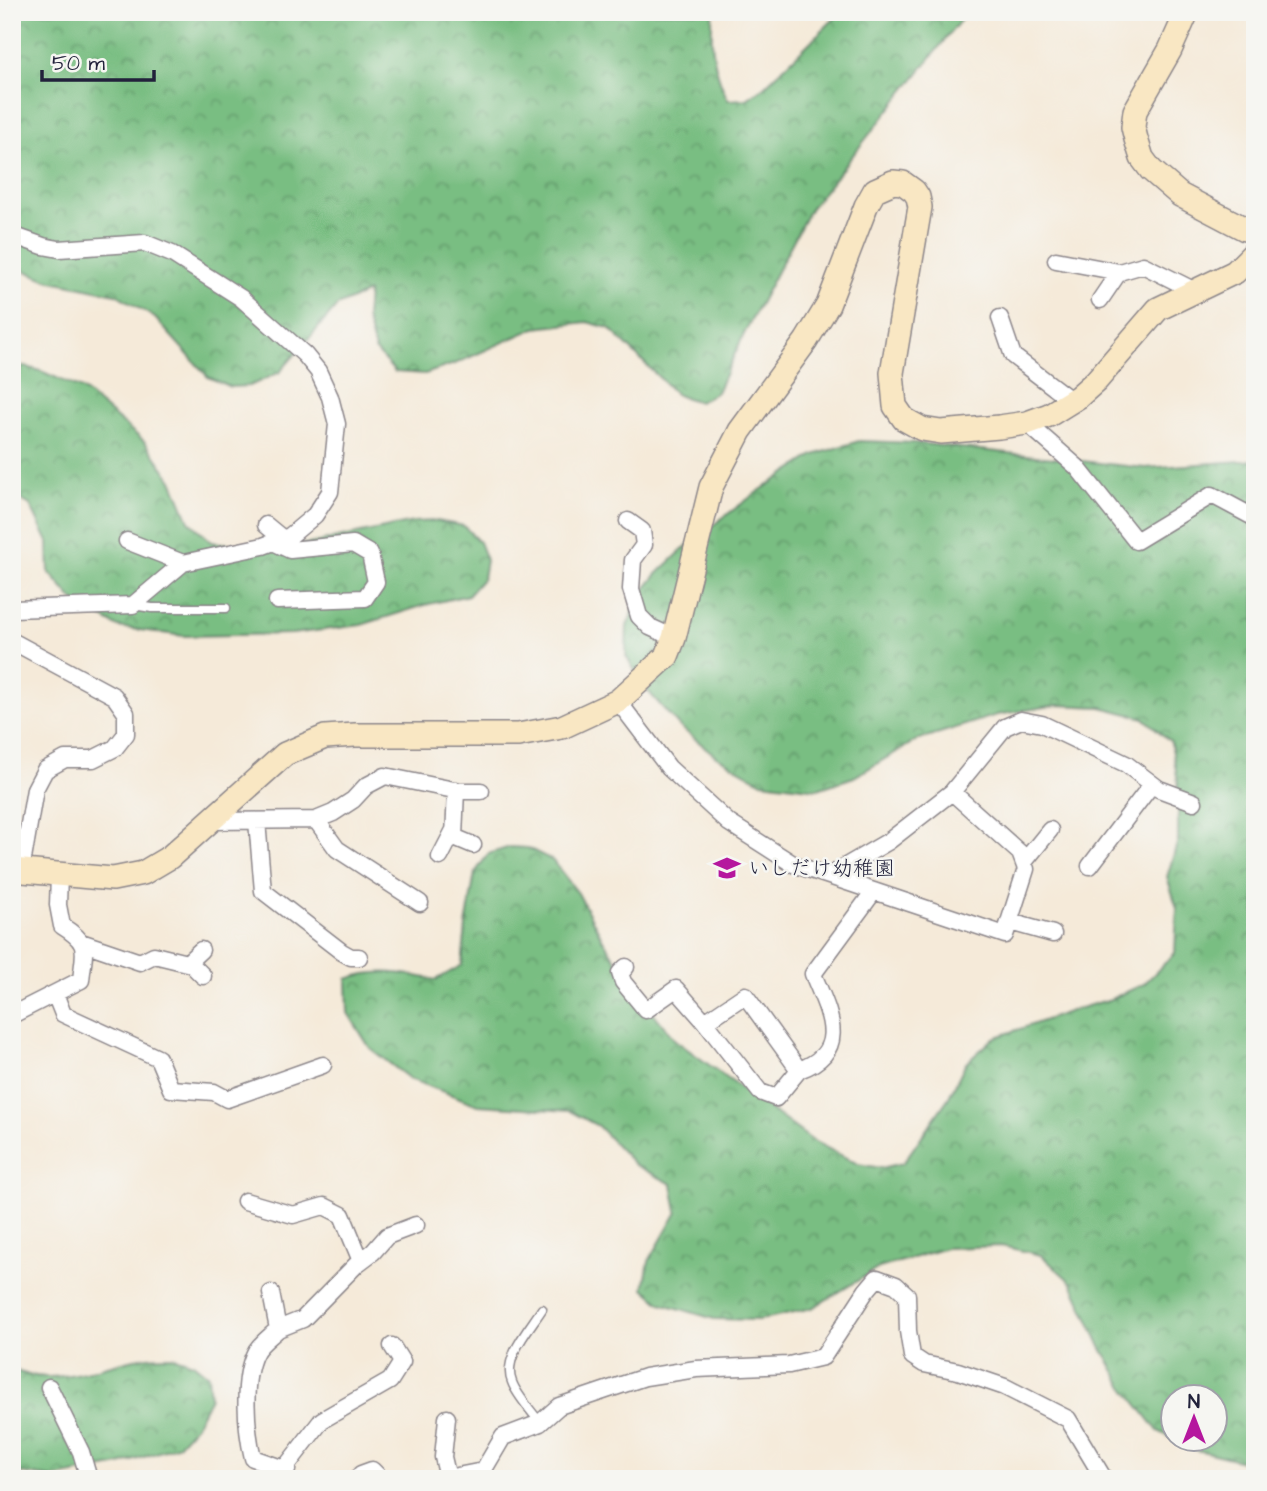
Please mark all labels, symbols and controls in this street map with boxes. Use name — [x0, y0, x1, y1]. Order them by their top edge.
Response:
scale bar — [42, 38, 154, 82]
text: 50 m — [52, 49, 106, 78]
school or university icon: いしだけ幼稚園 — [712, 853, 742, 883]
place label: いしだけ幼稚園 — [748, 854, 895, 883]
north arrow — [1158, 1382, 1228, 1452]
text: N — [1188, 1389, 1200, 1416]

